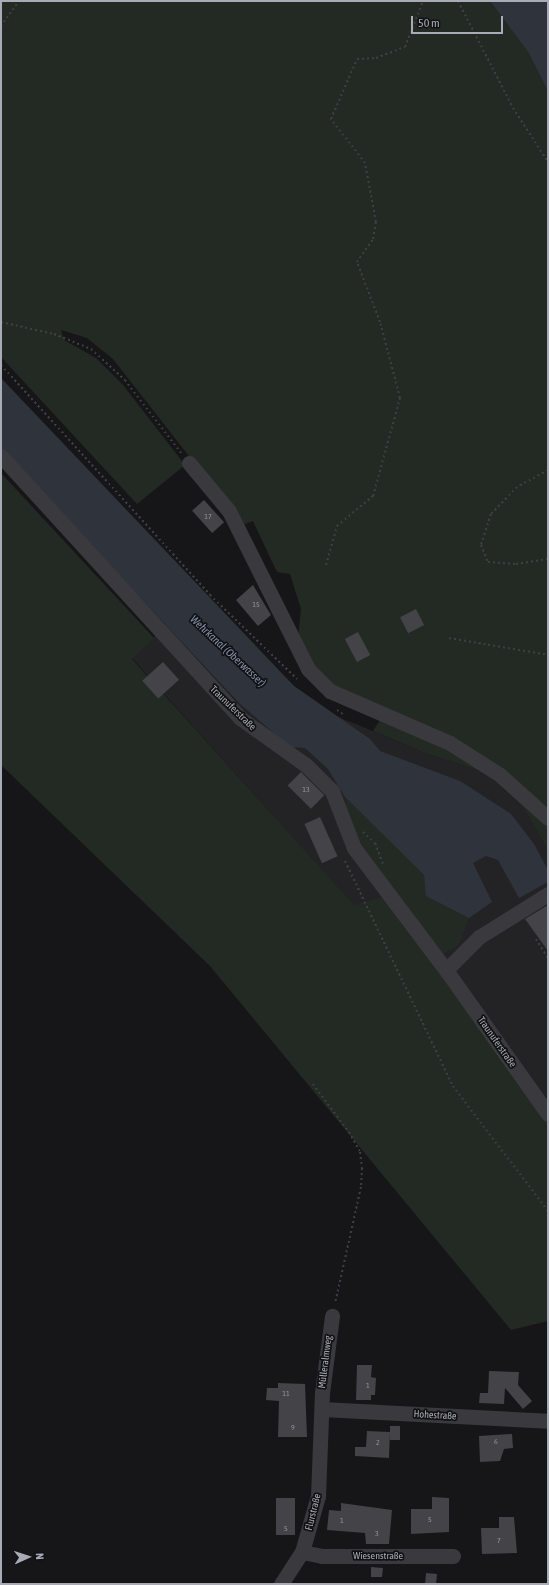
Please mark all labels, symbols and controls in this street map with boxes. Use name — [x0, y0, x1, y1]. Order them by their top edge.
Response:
scale bar — [413, 8, 505, 34]
text: 50 m — [418, 16, 440, 30]
house number: 17 — [204, 512, 212, 522]
house number: 15 — [252, 600, 260, 610]
water label: Wehrkanal (Oberwasser) — [187, 613, 269, 689]
street label: Traunuferstraße — [208, 683, 258, 733]
house number: 13 — [302, 785, 310, 795]
street label: Traunuferstraße — [475, 1014, 519, 1070]
street label: Mülleralmweg — [316, 1335, 334, 1389]
house number: 1 — [366, 1381, 370, 1391]
house number: 11 — [282, 1389, 290, 1399]
street label: Hohestraße — [413, 1408, 457, 1422]
house number: 9 — [291, 1423, 295, 1433]
house number: 6 — [494, 1437, 498, 1447]
house number: 2 — [376, 1438, 380, 1448]
street label: Flurstraße — [303, 1492, 323, 1532]
house number: 5 — [428, 1515, 432, 1525]
house number: 1 — [340, 1516, 344, 1526]
house number: 5 — [284, 1524, 288, 1534]
house number: 3 — [375, 1529, 379, 1539]
house number: 7 — [497, 1536, 501, 1546]
north arrow — [8, 1537, 48, 1577]
street label: Wiesenstraße — [353, 1550, 403, 1562]
text: N — [34, 1553, 46, 1560]

